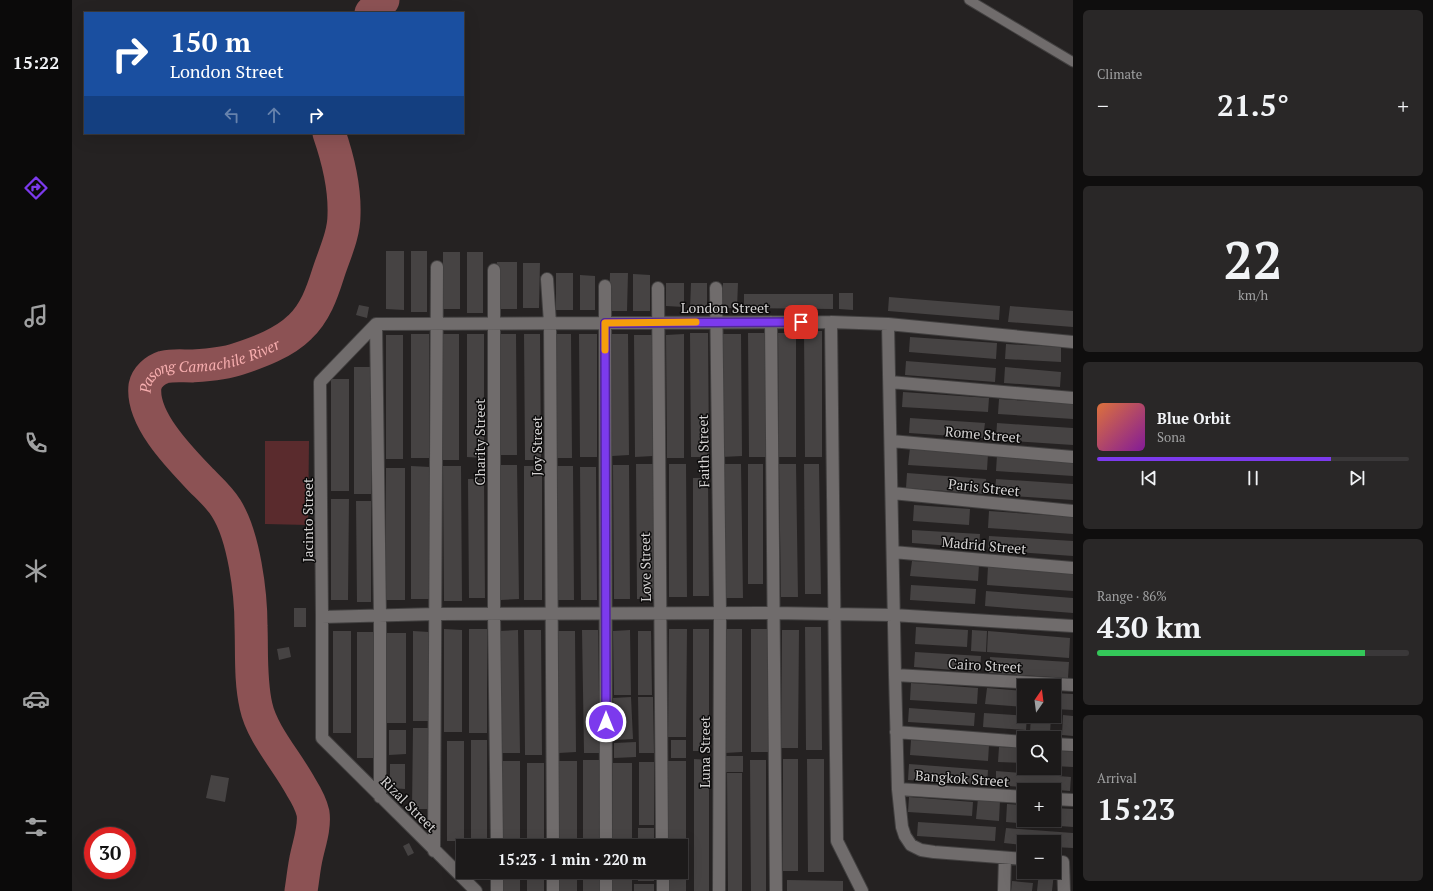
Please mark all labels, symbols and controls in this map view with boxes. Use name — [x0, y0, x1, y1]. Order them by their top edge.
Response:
text: 150 m — [170, 23, 251, 60]
icon: right — [104, 28, 156, 80]
text: 15:22 — [13, 50, 59, 74]
text: London Street — [170, 59, 284, 83]
text: Climate — [1097, 65, 1142, 83]
text: 21.5° — [1217, 85, 1289, 125]
text: − — [1097, 91, 1109, 120]
text: + — [1397, 91, 1409, 120]
icon: left — [221, 104, 243, 126]
icon: ahead — [263, 104, 285, 126]
icon: right — [305, 104, 327, 126]
icon: directions — [22, 174, 50, 202]
text: 22 — [1224, 225, 1282, 294]
text: km/h — [1238, 286, 1268, 304]
street label: London Street — [681, 298, 770, 317]
icon: music — [22, 302, 50, 330]
pin — [784, 305, 818, 339]
icon: arrive — [790, 311, 812, 333]
water label: Pasong Camachile River — [135, 333, 284, 394]
street label: Charity Street — [470, 398, 489, 485]
text: Blue Orbit — [1157, 408, 1231, 428]
street label: Faith Street — [693, 414, 713, 488]
street label: Joy Street — [527, 415, 546, 476]
street label: Rome Street — [944, 421, 1023, 447]
text: Sona — [1157, 428, 1185, 446]
icon: phone — [22, 429, 50, 457]
icon: previous — [1138, 467, 1160, 489]
icon: pause — [1242, 467, 1264, 489]
icon: next — [1346, 467, 1368, 489]
street label: Paris Street — [947, 474, 1021, 500]
street label: Jacinto Street — [298, 477, 317, 562]
street label: Love Street — [635, 531, 655, 602]
street label: Madrid Street — [941, 532, 1028, 558]
icon: climate — [22, 557, 50, 585]
text: Range · 86% — [1097, 587, 1167, 605]
text: 430 km — [1097, 607, 1201, 647]
street label: Cairo Street — [947, 654, 1023, 676]
north arrow — [1017, 679, 1061, 723]
map controls — [1017, 679, 1061, 879]
icon: car — [22, 685, 50, 713]
position arrow — [585, 701, 627, 743]
street label: Luna Street — [695, 715, 714, 788]
button: search — [1017, 731, 1061, 775]
street label: Bangkok Street — [914, 765, 1010, 791]
text: Arrival — [1097, 769, 1137, 787]
street label: Rizal Street — [377, 772, 442, 837]
button: + — [1017, 783, 1061, 827]
text: 15:23 — [1097, 789, 1175, 829]
icon: filters — [22, 813, 50, 841]
speed limit sign: 30 — [84, 827, 136, 879]
button: − — [1017, 835, 1061, 879]
text: 15:23 · 1 min · 220 m — [498, 849, 646, 869]

